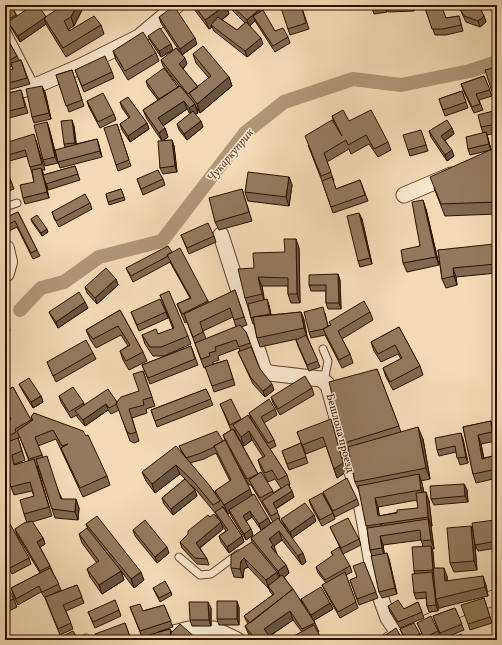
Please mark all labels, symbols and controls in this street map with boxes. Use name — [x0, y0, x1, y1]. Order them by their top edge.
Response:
water label: Чукаркуприк — [204, 125, 258, 186]
street label: Бешлола проезд — [322, 392, 358, 475]

